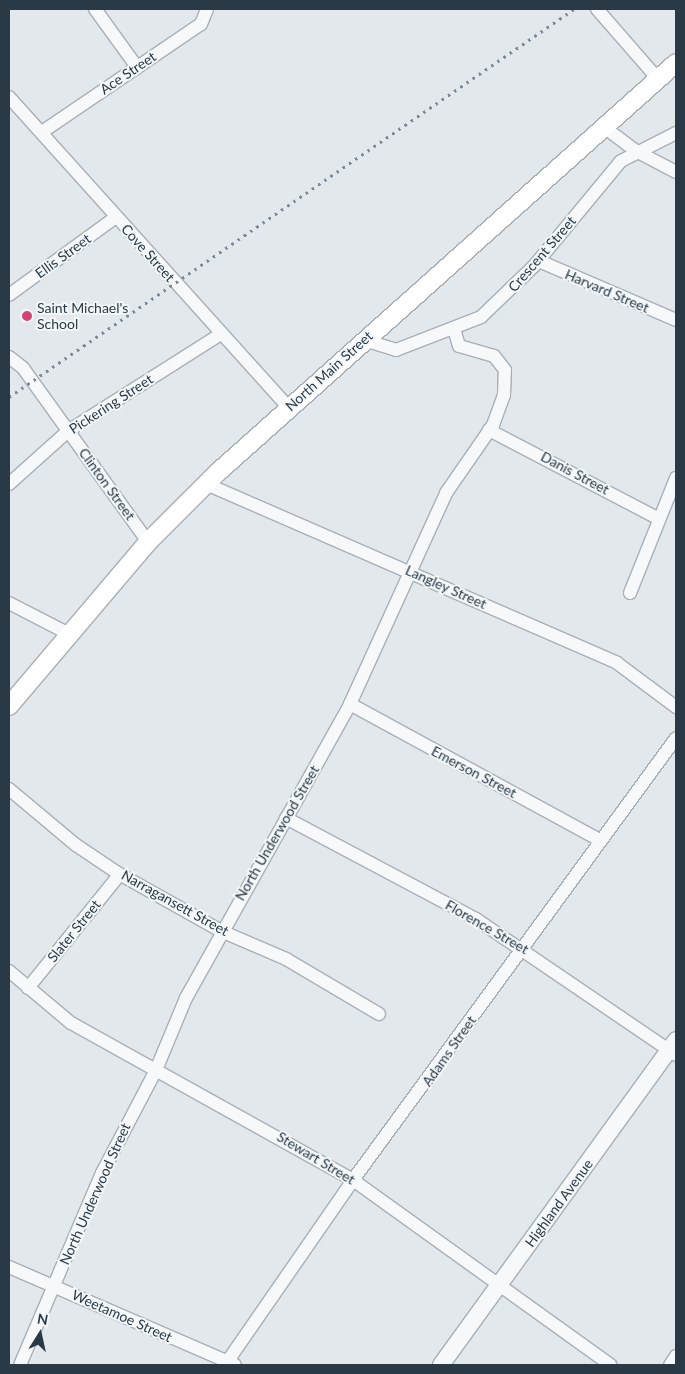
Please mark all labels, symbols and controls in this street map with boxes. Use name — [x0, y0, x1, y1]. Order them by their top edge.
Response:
street label: Ace Street — [97, 48, 159, 98]
street label: Crescent Street — [505, 213, 579, 295]
street label: Cove Street — [118, 221, 178, 285]
street label: Ellis Street — [32, 230, 94, 282]
street label: Harvard Street — [562, 266, 652, 316]
place label: Saint Michael's School — [37, 300, 128, 332]
marker: Saint Michael's School — [21, 310, 33, 322]
street label: North Main Street — [282, 328, 376, 414]
street label: Pickering Street — [66, 371, 156, 437]
street label: Clinton Street — [75, 445, 139, 523]
street label: Danis Street — [538, 448, 612, 498]
street label: Langley Street — [403, 562, 489, 612]
street label: Emerson Street — [429, 742, 519, 802]
street label: North Underwood Street — [231, 762, 323, 904]
street label: Narragansett Street — [118, 867, 232, 939]
street label: Slater Street — [44, 896, 104, 966]
street label: Florence Street — [442, 896, 532, 958]
street label: Adams Street — [419, 1013, 479, 1089]
street label: North Underwood Street — [56, 1121, 134, 1267]
street label: Stewart Street — [274, 1128, 358, 1188]
street label: Highland Avenue — [521, 1156, 597, 1250]
street label: Weetamoe Street — [69, 1286, 175, 1346]
north arrow — [15, 1309, 65, 1359]
text: N — [36, 1309, 49, 1328]

